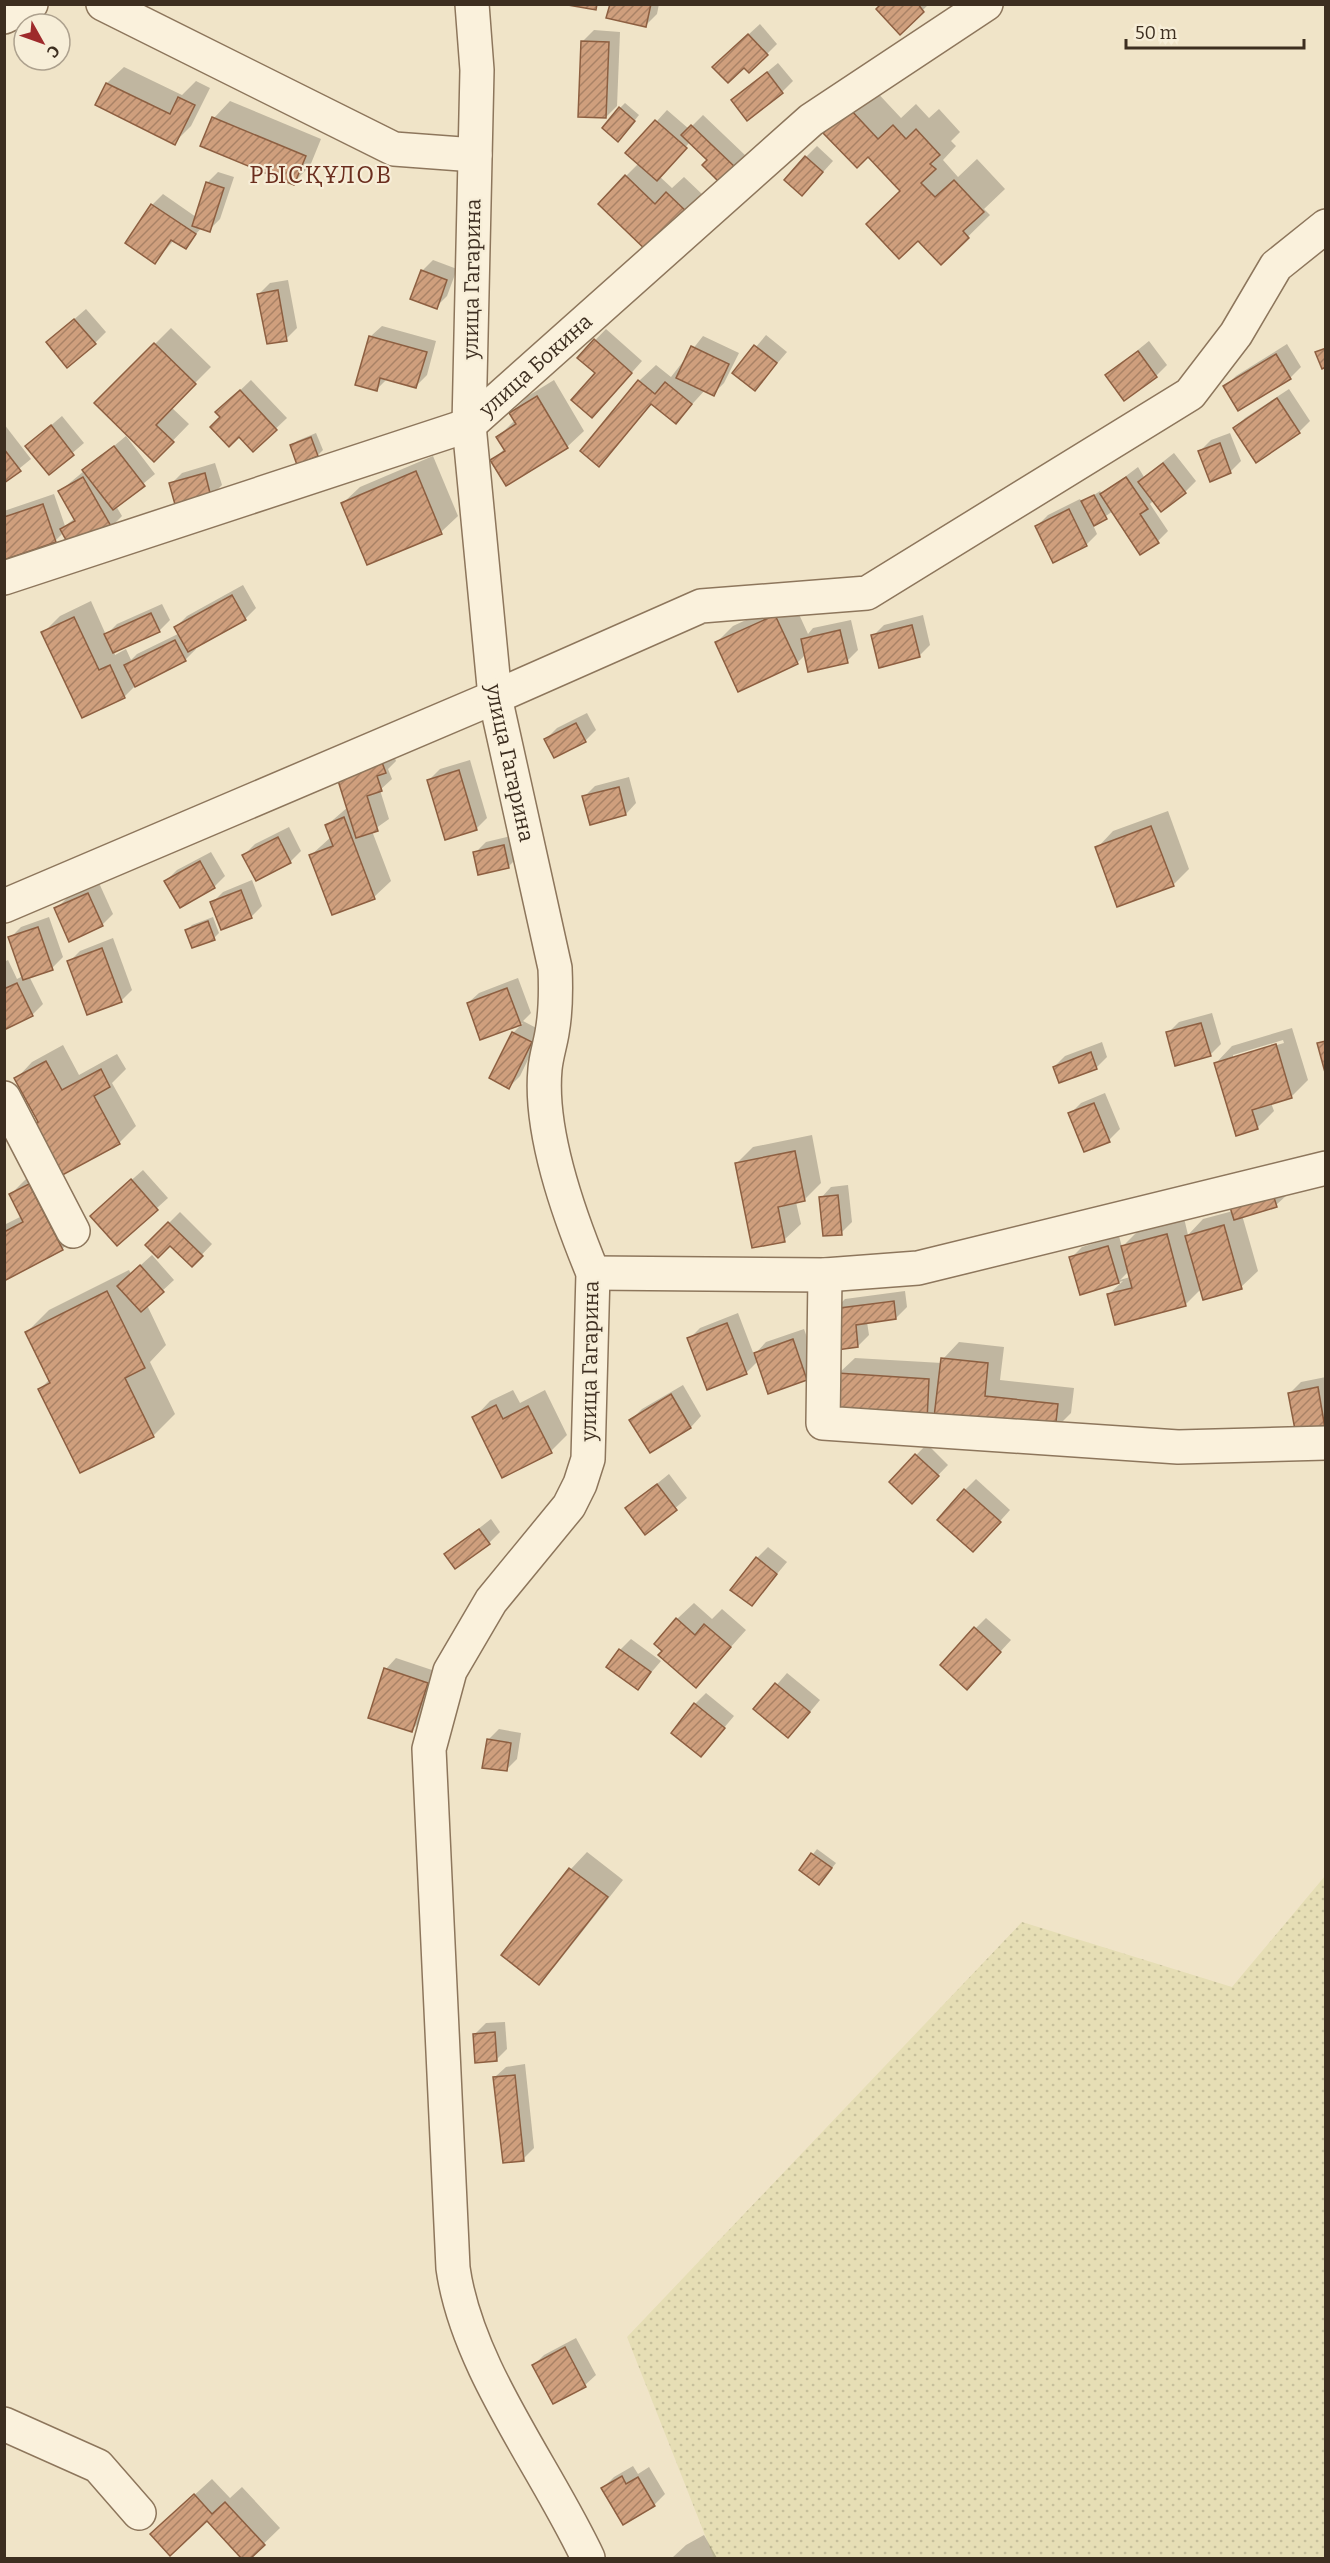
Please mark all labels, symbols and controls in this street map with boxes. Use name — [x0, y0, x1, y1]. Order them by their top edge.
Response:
north arrow — [12, 12, 72, 72]
scale bar — [1126, 12, 1304, 50]
text: 50 m — [1135, 22, 1177, 44]
text: С — [43, 41, 64, 61]
district label: РЫСҚҰЛОВ — [249, 161, 393, 189]
street label: улица Гагарина — [458, 198, 486, 361]
street label: улица Бокина — [473, 308, 598, 423]
street label: улица Гагарина — [481, 682, 540, 845]
street label: улица Гагарина — [576, 1280, 604, 1443]

